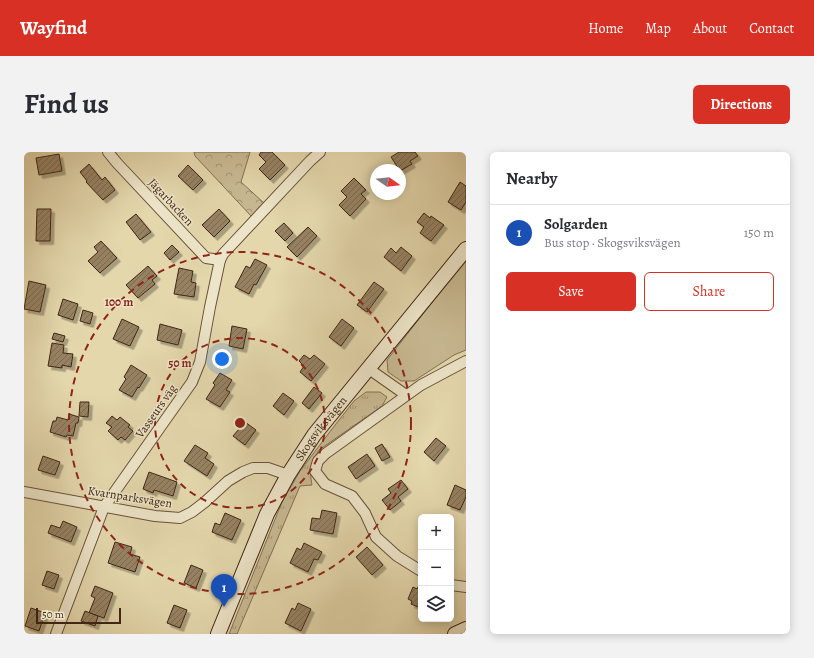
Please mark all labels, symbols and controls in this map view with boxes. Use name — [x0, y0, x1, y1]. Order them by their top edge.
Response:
text: Wayfind — [20, 15, 87, 41]
text: Home — [588, 19, 623, 38]
text: Map — [645, 19, 671, 38]
text: About — [693, 19, 727, 38]
text: Contact — [749, 19, 794, 38]
text: Find us — [24, 85, 109, 123]
button: Directions — [693, 85, 790, 124]
north arrow — [370, 164, 406, 200]
text: Nearby — [506, 167, 557, 190]
street label: Jägarbacken — [145, 175, 197, 230]
text: Solgarden — [544, 214, 608, 234]
text: 1 — [517, 224, 521, 241]
text: 150 m — [744, 224, 774, 241]
text: Bus stop · Skogsviksvägen — [544, 234, 681, 251]
button: Save — [506, 272, 636, 311]
button: Share — [644, 272, 774, 311]
text: 100 m — [105, 294, 133, 310]
your location — [212, 349, 232, 369]
text: 50 m — [168, 355, 192, 371]
street label: Vasseurs väg — [131, 381, 180, 442]
street label: Skogsviksvägen — [291, 393, 351, 464]
centre of rings — [233, 416, 247, 430]
street label: Kvarnparksvägen — [87, 482, 174, 512]
map controls — [418, 514, 454, 622]
button: + — [418, 514, 454, 550]
button: − — [418, 550, 454, 586]
pin: 1 — [211, 574, 237, 607]
button: layers — [418, 586, 454, 622]
scale bar — [36, 606, 121, 625]
text: 50 m — [42, 607, 64, 622]

